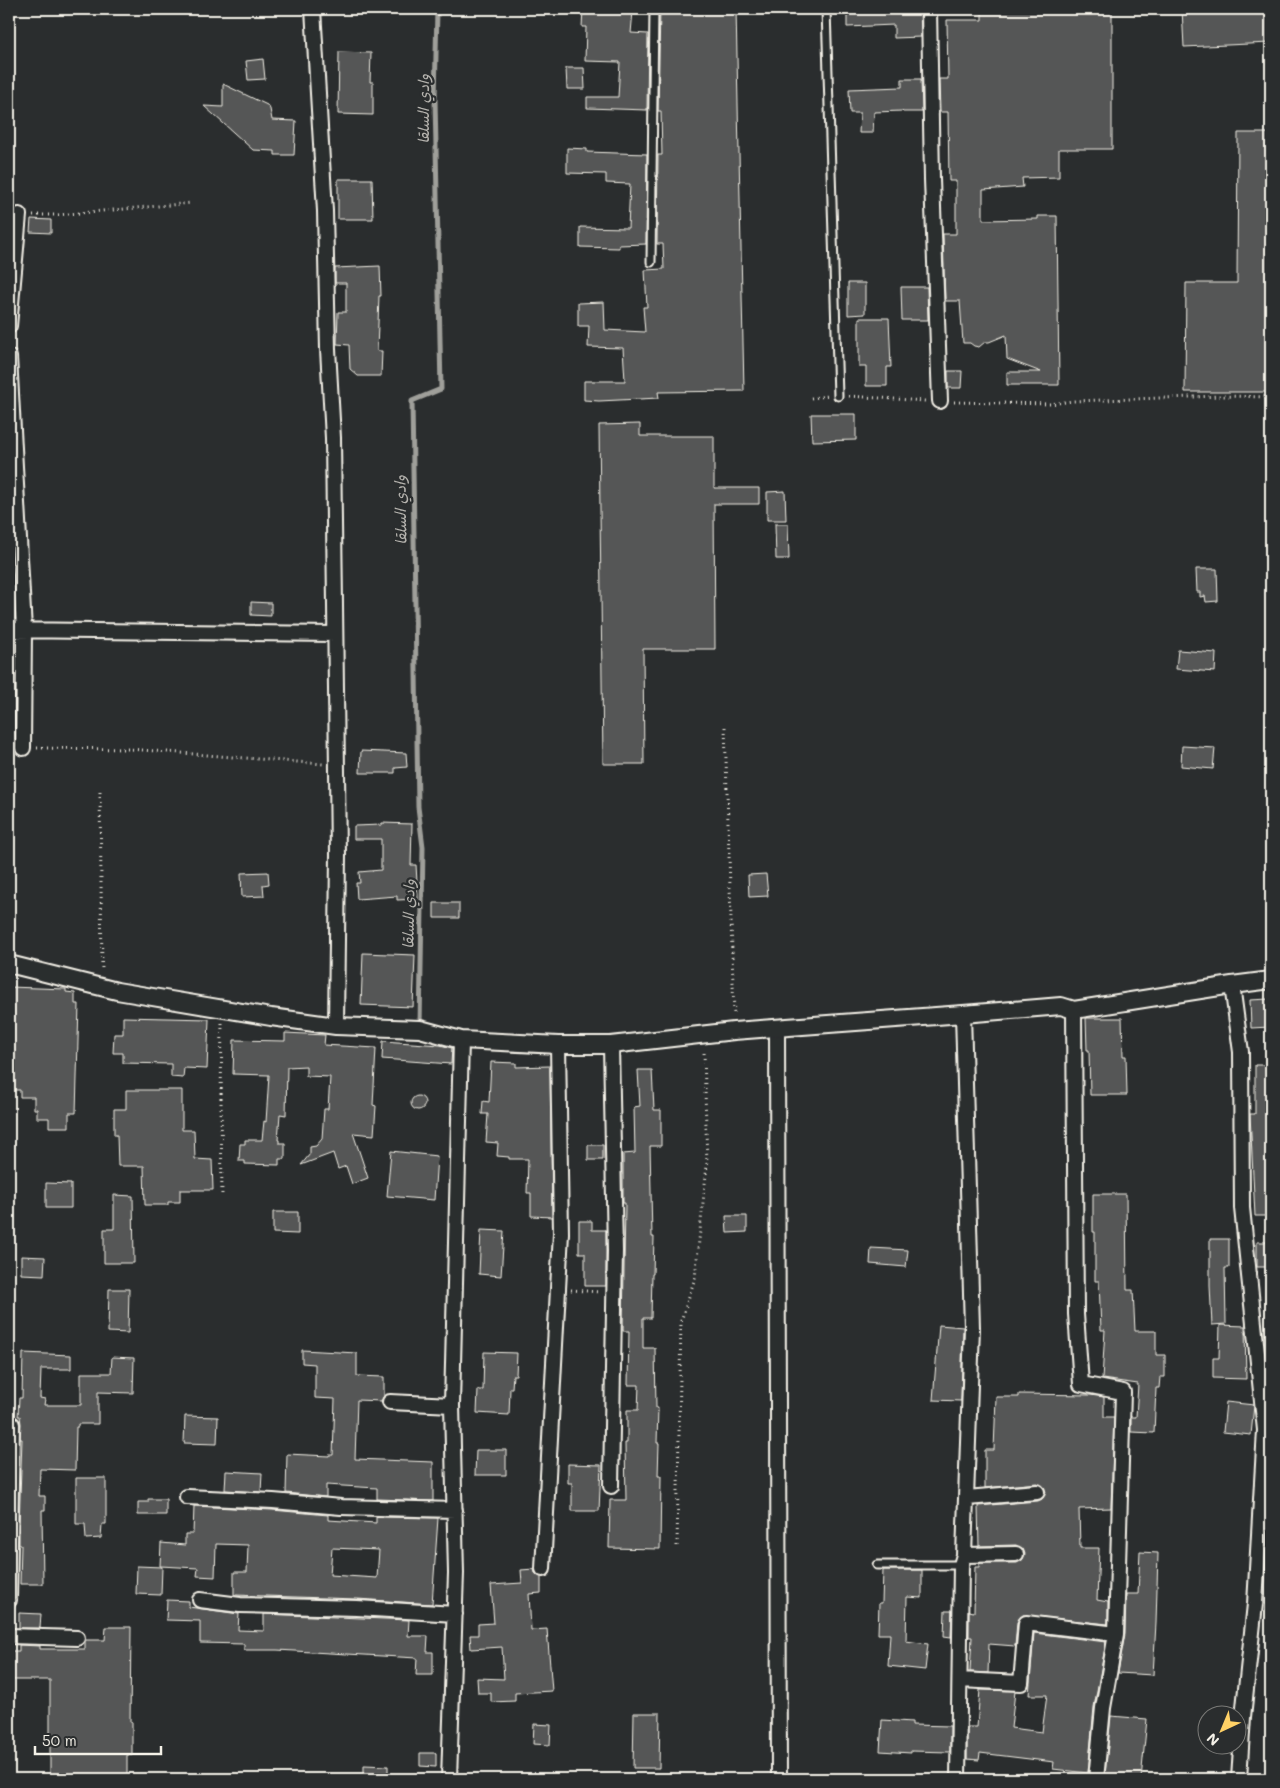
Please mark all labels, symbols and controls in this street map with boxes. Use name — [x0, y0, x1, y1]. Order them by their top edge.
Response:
water label: وادي السلقا — [413, 74, 435, 144]
water label: وادي السلقا — [389, 475, 413, 545]
water label: وادي السلقا — [397, 879, 421, 949]
north arrow — [1198, 1706, 1248, 1756]
scale bar — [35, 1723, 161, 1755]
text: N — [1202, 1729, 1223, 1750]
text: 50 m — [42, 1730, 77, 1750]

